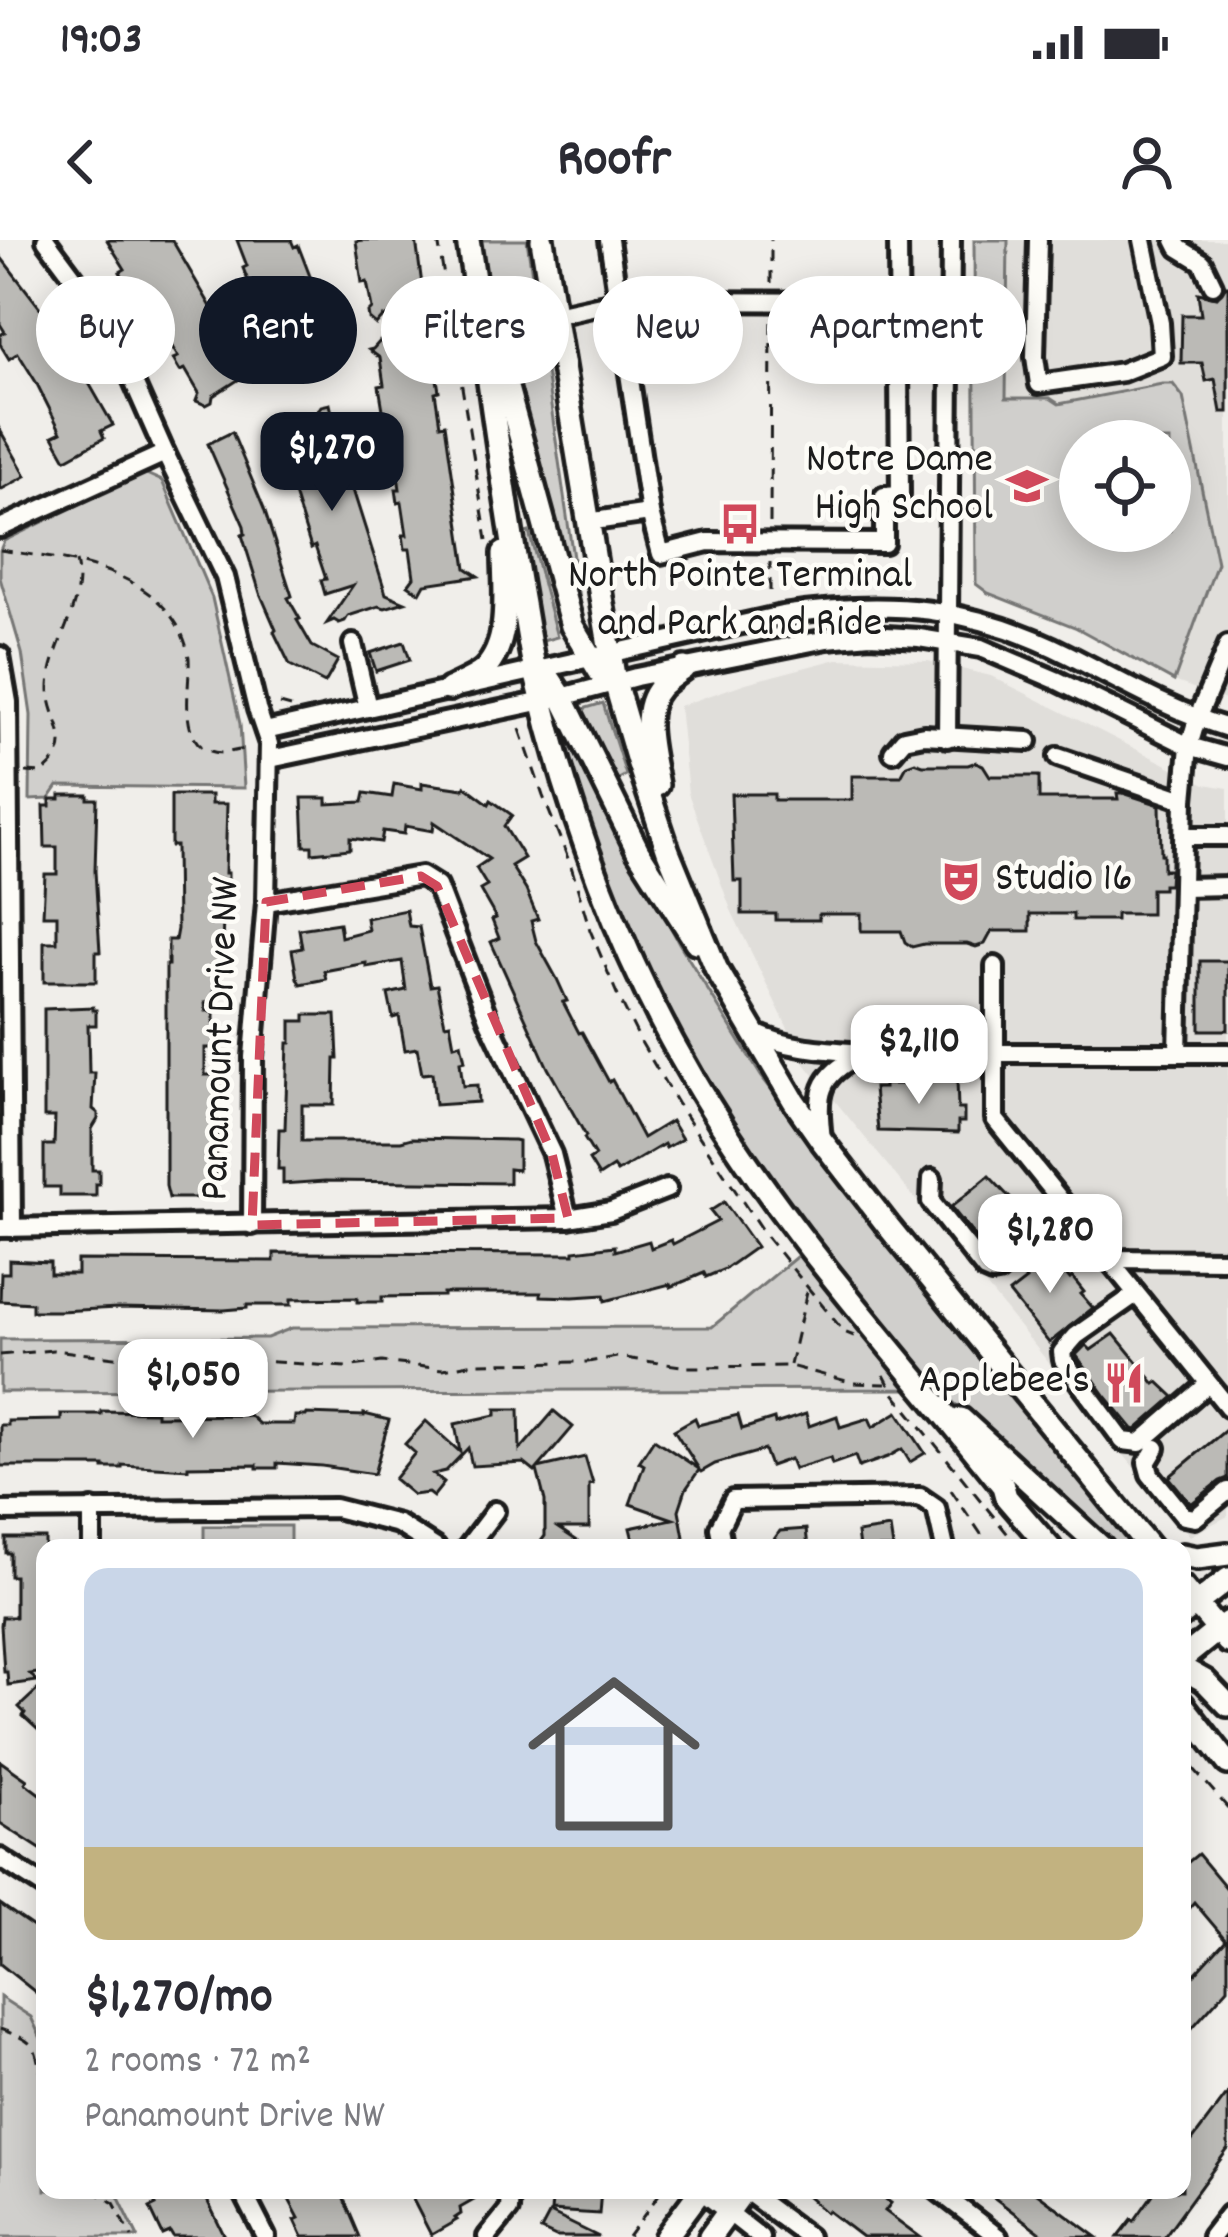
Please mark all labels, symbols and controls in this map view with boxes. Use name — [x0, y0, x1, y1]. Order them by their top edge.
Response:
text: 19:03 — [60, 10, 142, 74]
text: Roofr — [557, 124, 671, 201]
icon: back — [48, 129, 114, 195]
icon: person — [1114, 129, 1180, 195]
chip: Buy — [36, 276, 175, 384]
chip: Rent — [199, 276, 357, 384]
chip: Filters — [381, 276, 569, 384]
chip: New — [593, 276, 743, 384]
chip: Apartment — [767, 276, 1026, 384]
pin: $1,270 — [234, 412, 430, 514]
map controls — [1059, 420, 1191, 552]
button: locate — [1059, 420, 1191, 552]
text: $1,270 — [288, 423, 376, 478]
place label: Notre Dame High School — [806, 432, 993, 540]
school or university icon: Notre Dame High School — [1004, 463, 1050, 509]
bus stop icon: North Pointe Terminal and Park and Ride — [717, 501, 763, 547]
place label: North Pointe Terminal and Park and Ride — [568, 548, 912, 656]
place label: Studio 16 — [995, 851, 1133, 911]
theatre icon: Studio 16 — [938, 858, 984, 904]
street label: Panamount Drive NW — [187, 875, 259, 1202]
pin: $2,110 — [821, 1005, 1017, 1107]
text: $2,110 — [878, 1016, 960, 1071]
pin: $1,280 — [952, 1194, 1148, 1296]
text: $1,280 — [1005, 1205, 1095, 1260]
pin: $1,050 — [95, 1339, 291, 1441]
text: $1,050 — [145, 1350, 241, 1405]
place label: Applebee's — [919, 1353, 1090, 1413]
restaurant icon: Applebee's — [1101, 1360, 1147, 1406]
icon: home — [506, 1646, 722, 1862]
text: $1,270/mo — [84, 1964, 273, 2036]
text: 2 rooms · 72 m² — [84, 2036, 311, 2091]
text: Panamount Drive NW — [84, 2091, 384, 2146]

